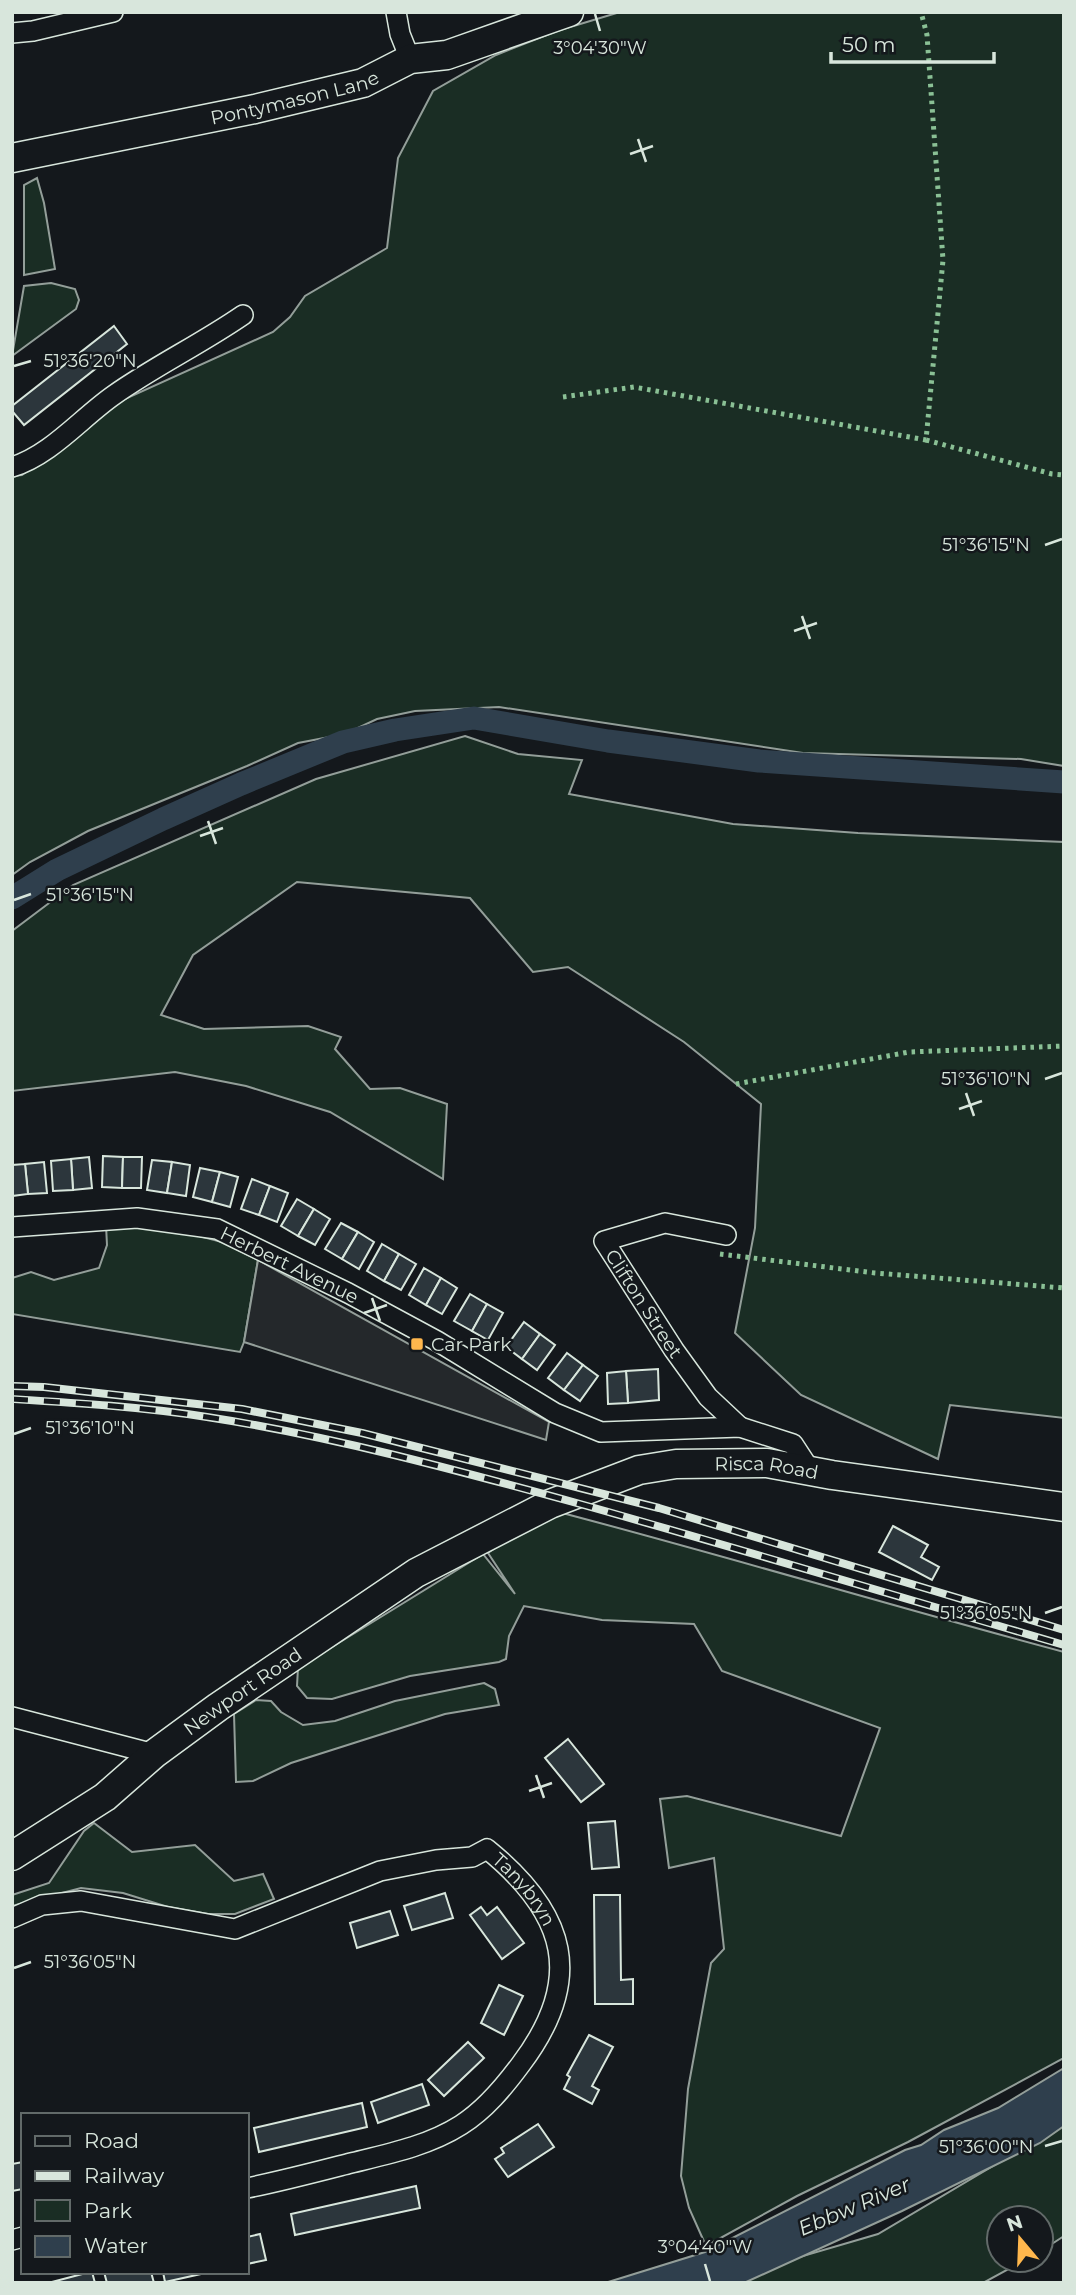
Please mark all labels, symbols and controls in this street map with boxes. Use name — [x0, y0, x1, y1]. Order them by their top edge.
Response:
scale bar — [831, 21, 994, 65]
text: 50 m — [842, 32, 896, 57]
text: 3°04'30"W — [553, 37, 647, 59]
street label: Pontymason Lane — [208, 65, 383, 129]
text: 51°36'20"N — [43, 350, 137, 372]
text: 51°36'15"N — [942, 534, 1030, 556]
text: 51°36'15"N — [46, 884, 134, 906]
text: 51°36'10"N — [941, 1068, 1031, 1090]
street label: Herbert Avenue — [217, 1221, 363, 1308]
street label: Clifton Street — [601, 1245, 688, 1363]
place label: Car Park — [431, 1333, 512, 1356]
marker: Car Park — [409, 1336, 425, 1352]
text: 51°36'10"N — [45, 1417, 135, 1439]
street label: Risca Road — [714, 1451, 820, 1484]
text: 51°36'05"N — [940, 1602, 1032, 1624]
street label: Newport Road — [179, 1642, 306, 1740]
street label: Tanybryn — [488, 1848, 561, 1929]
text: 51°36'05"N — [44, 1951, 136, 1973]
legend — [21, 2113, 248, 2274]
text: Road — [84, 2128, 139, 2153]
text: 51°36'00"N — [939, 2136, 1033, 2158]
text: Railway — [84, 2163, 165, 2188]
water label: Ebbw River — [794, 2171, 914, 2241]
text: Park — [84, 2198, 132, 2223]
north arrow — [985, 2204, 1055, 2274]
text: N — [1004, 2210, 1026, 2237]
text: Water — [84, 2233, 148, 2258]
text: 3°04'40"W — [658, 2236, 752, 2258]

